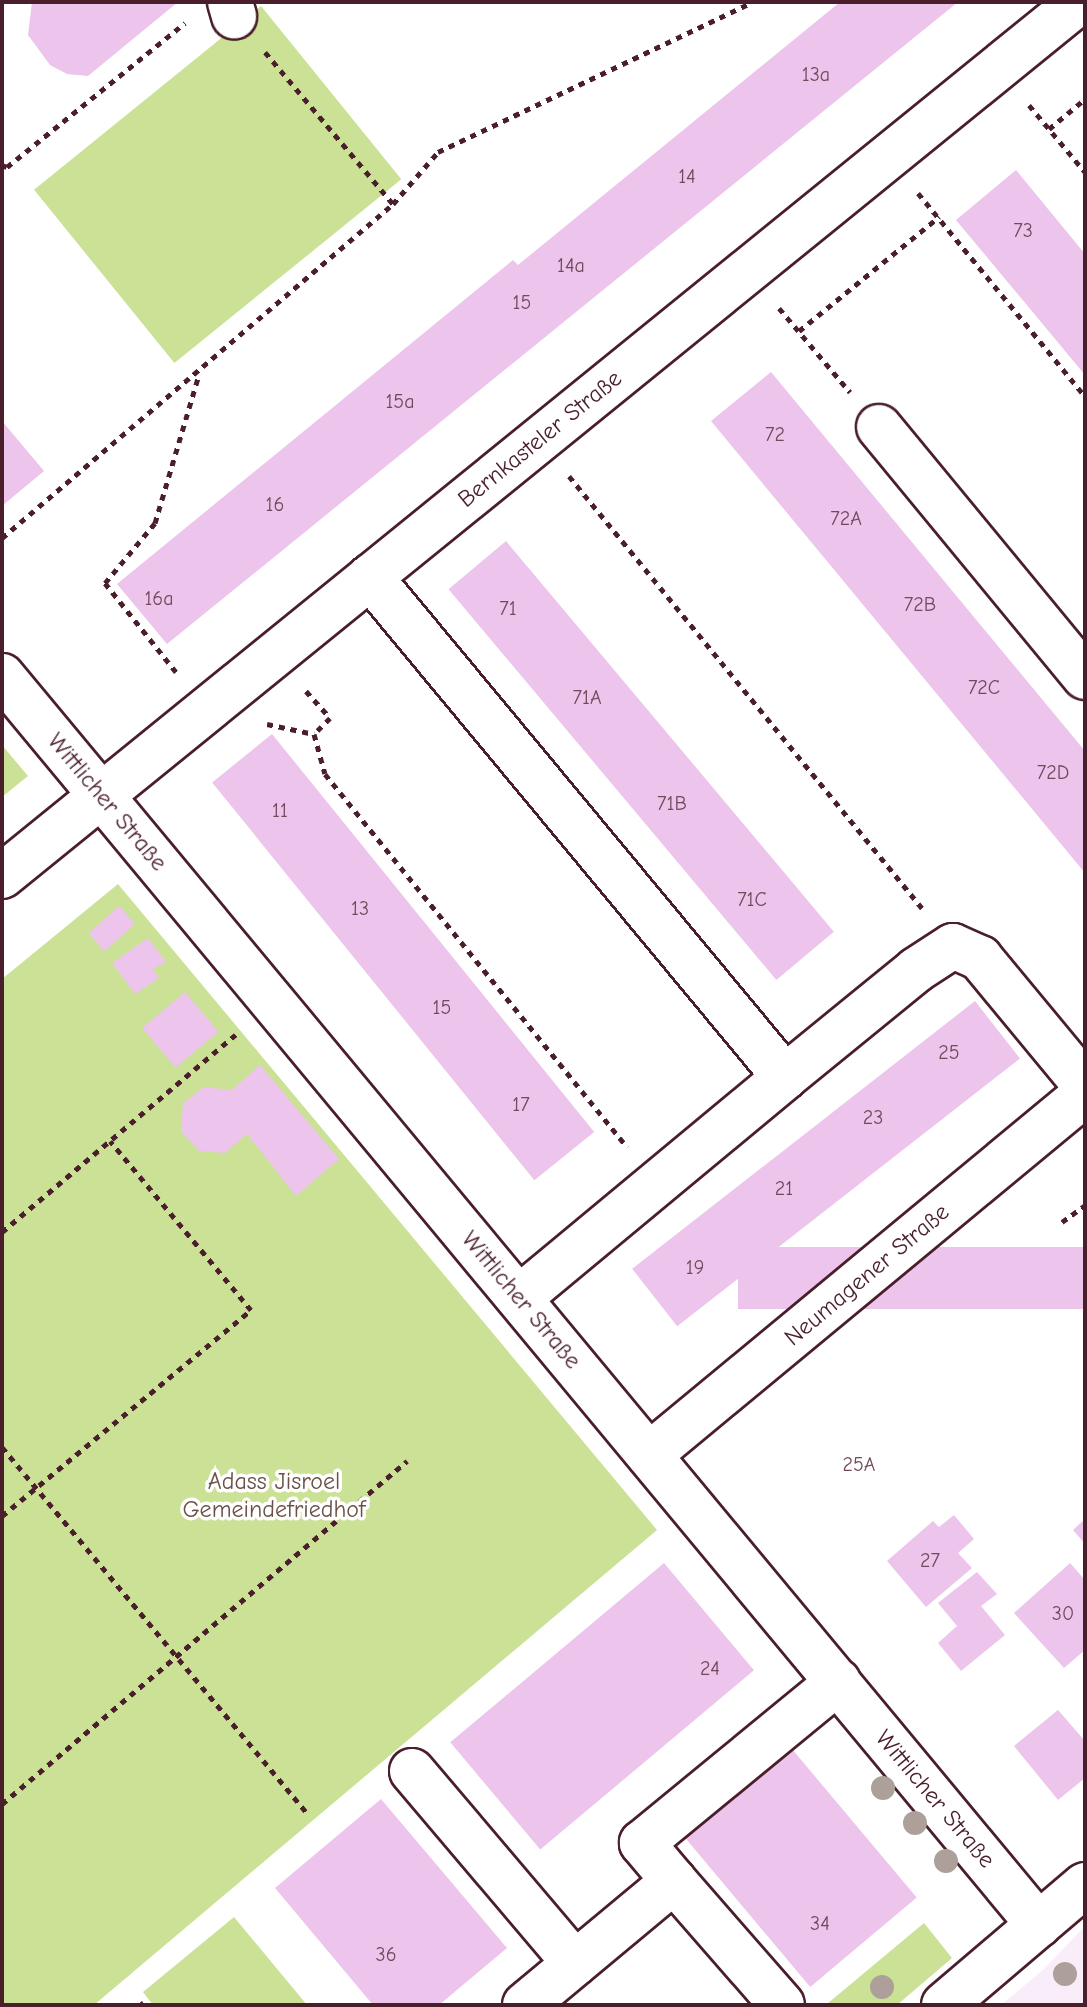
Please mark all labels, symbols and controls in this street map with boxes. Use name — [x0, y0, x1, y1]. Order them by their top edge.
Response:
house number: 13a — [802, 62, 830, 86]
house number: 14 — [678, 164, 696, 188]
house number: 73 — [1013, 218, 1033, 242]
house number: 14a — [557, 253, 585, 277]
house number: 15 — [513, 290, 531, 314]
street label: Bernkasteler Straße — [452, 364, 628, 514]
house number: 15a — [385, 389, 415, 413]
house number: 72 — [765, 422, 785, 446]
house number: 16 — [266, 492, 284, 516]
house number: 72A — [830, 506, 862, 530]
house number: 16a — [144, 586, 174, 610]
house number: 72B — [904, 592, 936, 616]
house number: 71 — [499, 596, 517, 620]
house number: 72C — [968, 675, 1000, 699]
house number: 71A — [573, 685, 601, 709]
street label: Wittlicher Straße — [41, 727, 173, 877]
house number: 72D — [1037, 760, 1069, 784]
house number: 71B — [657, 791, 687, 815]
house number: 11 — [272, 798, 288, 822]
house number: 71C — [737, 887, 767, 911]
house number: 13 — [351, 896, 369, 920]
house number: 15 — [433, 995, 451, 1019]
house number: 25 — [938, 1040, 960, 1064]
house number: 17 — [512, 1092, 530, 1116]
house number: 23 — [863, 1105, 883, 1129]
house number: 21 — [775, 1176, 793, 1200]
street label: Neumagener Straße — [779, 1198, 955, 1352]
street label: Wittlicher Straße — [455, 1225, 587, 1375]
house number: 19 — [686, 1255, 704, 1279]
house number: 25A — [843, 1452, 875, 1476]
park label: Adass Jisroel Gemeindefriedhof — [182, 1468, 366, 1524]
house number: 27 — [920, 1548, 940, 1572]
house number: 30 — [1052, 1601, 1074, 1625]
house number: 24 — [700, 1656, 720, 1680]
street label: Wittlicher Straße — [869, 1724, 1001, 1874]
house number: 34 — [810, 1911, 830, 1935]
house number: 36 — [376, 1942, 396, 1966]

